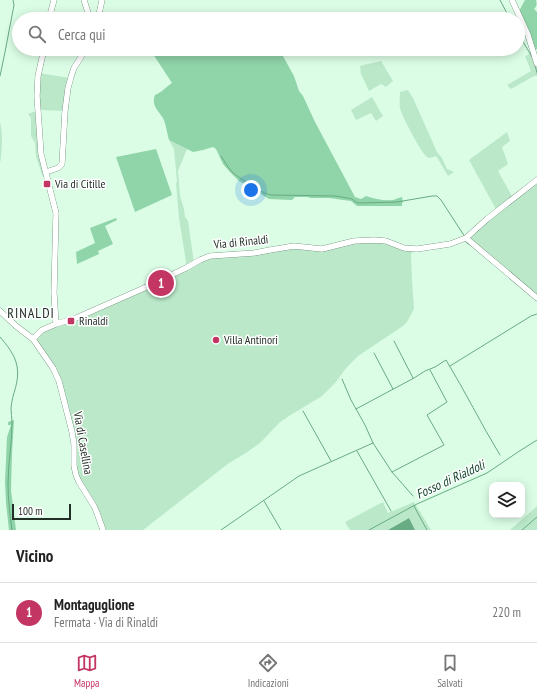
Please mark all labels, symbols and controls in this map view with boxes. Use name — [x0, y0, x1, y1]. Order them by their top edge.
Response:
search box — [12, 12, 525, 56]
icon: search — [26, 23, 48, 45]
text: Cerca qui — [58, 25, 106, 44]
place label: Via di Citille — [54, 176, 105, 191]
marker: Via di Citille — [42, 179, 52, 189]
your location — [241, 180, 261, 200]
street label: Via di Rinaldi — [212, 231, 269, 252]
pin: 1 — [148, 268, 174, 298]
district label: RINALDI — [7, 304, 55, 322]
place label: Rinaldi — [79, 313, 108, 328]
marker: Rinaldi — [66, 316, 76, 326]
place label: Villa Antinori — [223, 332, 278, 347]
marker: Villa Antinori — [211, 335, 221, 345]
street label: Via di Casellina — [70, 409, 96, 476]
water label: Fosso di Rialdoli — [413, 455, 489, 503]
map controls — [489, 482, 525, 518]
button: layers — [489, 482, 525, 518]
scale bar — [12, 502, 71, 521]
text: 100 m — [18, 504, 42, 518]
text: Vicino — [16, 545, 53, 567]
text: Montaguglione — [54, 595, 135, 614]
text: 1 — [26, 604, 32, 621]
text: 220 m — [492, 604, 521, 621]
text: Fermata · Via di Rinaldi — [54, 614, 158, 631]
tab: Mappa — [74, 652, 100, 690]
tab: Indicazioni — [248, 652, 289, 690]
tab: Salvati — [437, 652, 463, 690]

